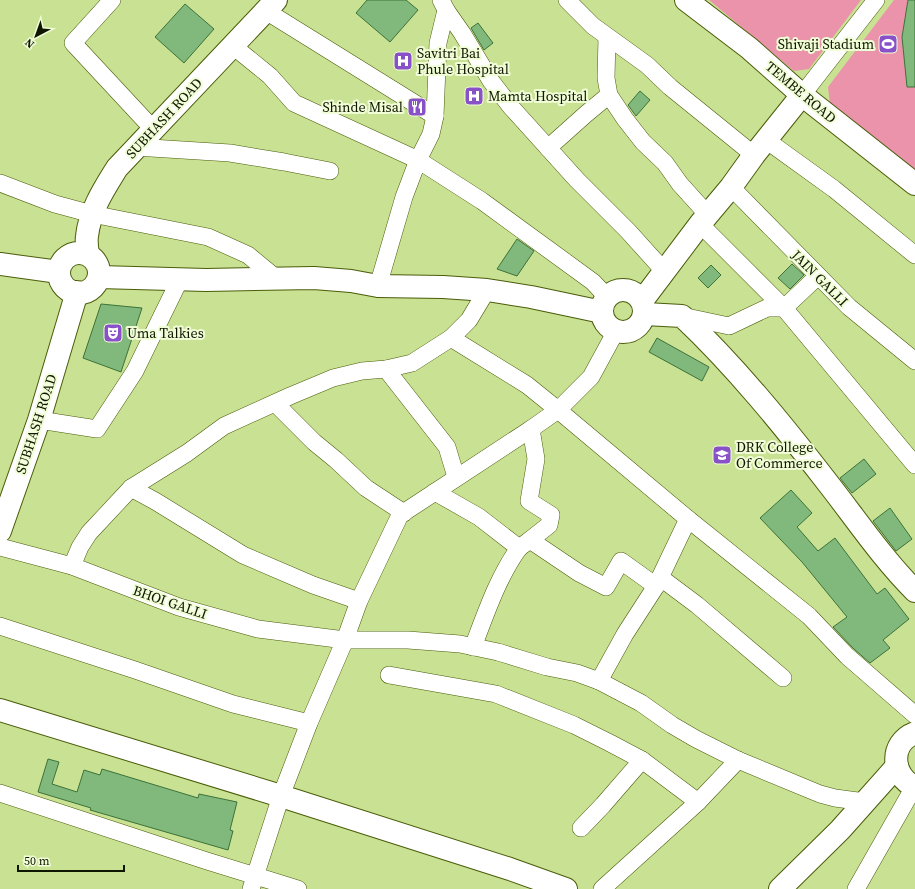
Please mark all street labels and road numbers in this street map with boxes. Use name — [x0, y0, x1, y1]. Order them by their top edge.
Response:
street label: TEMBE ROAD — [761, 56, 841, 128]
street label: SUBHASH ROAD — [121, 73, 207, 163]
street label: JAIN GALLI — [787, 245, 853, 311]
street label: SUBHASH ROAD — [10, 371, 62, 477]
street label: BHOI GALLI — [130, 580, 210, 624]

